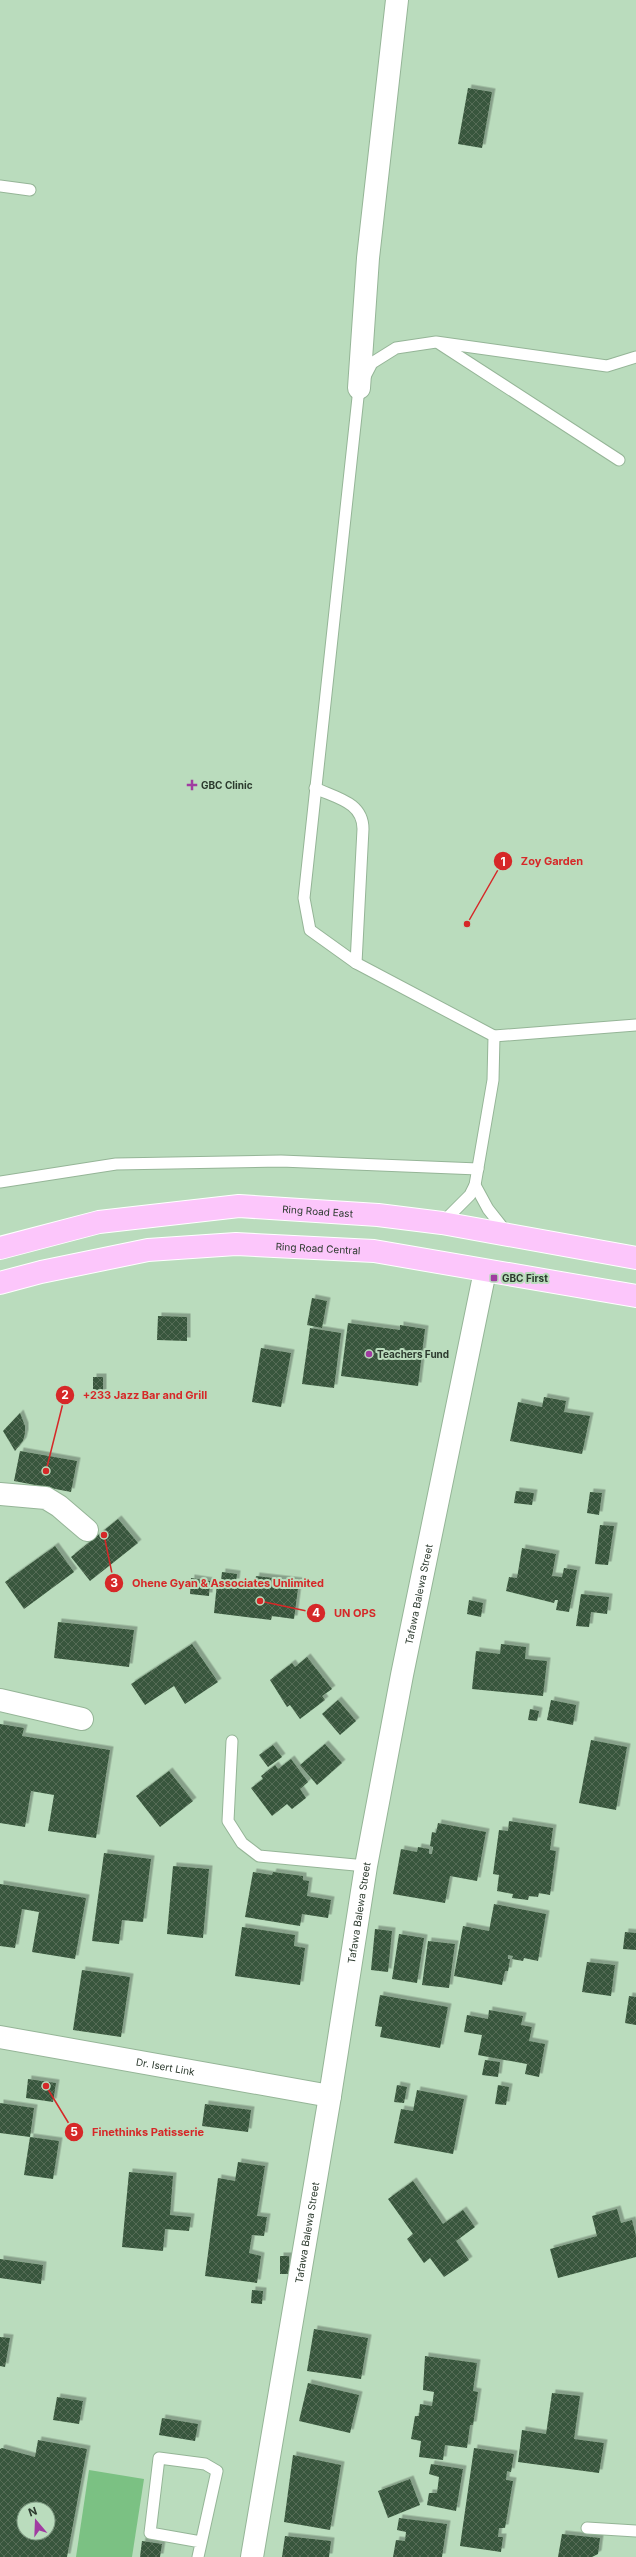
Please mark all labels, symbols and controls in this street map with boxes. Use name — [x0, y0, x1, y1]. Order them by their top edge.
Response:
marker: GBC Clinic — [186, 779, 198, 791]
place label: GBC Clinic — [201, 779, 253, 791]
callout: Zoy Garden — [493, 850, 592, 873]
text: 1 — [500, 854, 506, 869]
text: Zoy Garden — [521, 854, 583, 868]
street label: Ring Road East — [282, 1203, 354, 1219]
street label: Ring Road Central — [275, 1240, 361, 1256]
place label: GBC First — [502, 1272, 548, 1284]
marker: GBC First — [489, 1273, 499, 1283]
place label: Teachers Fund — [377, 1348, 449, 1360]
marker: Teachers Fund — [364, 1349, 374, 1359]
callout: +233 Jazz Bar and Grill — [55, 1383, 215, 1406]
text: 2 — [61, 1387, 69, 1402]
text: +233 Jazz Bar and Grill — [83, 1388, 207, 1402]
street label: Tafawa Balewa Street — [402, 1542, 435, 1646]
callout: Ohene Gyan & Associates Unlimited — [104, 1572, 332, 1595]
text: 3 — [110, 1575, 118, 1590]
text: Ohene Gyan & Associates Unlimited — [132, 1576, 324, 1590]
callout: UN OPS — [306, 1601, 384, 1624]
text: 4 — [312, 1605, 320, 1620]
text: UN OPS — [334, 1606, 376, 1620]
street label: Tafawa Balewa Street — [345, 1860, 373, 1964]
street label: Dr. Isert Link — [135, 2055, 196, 2078]
callout: Finethinks Patisserie — [64, 2120, 212, 2143]
text: 5 — [70, 2124, 78, 2139]
text: Finethinks Patisserie — [92, 2125, 204, 2139]
street label: Tafawa Balewa Street — [292, 2180, 321, 2284]
north arrow — [16, 2501, 56, 2541]
text: N — [26, 2504, 39, 2520]

